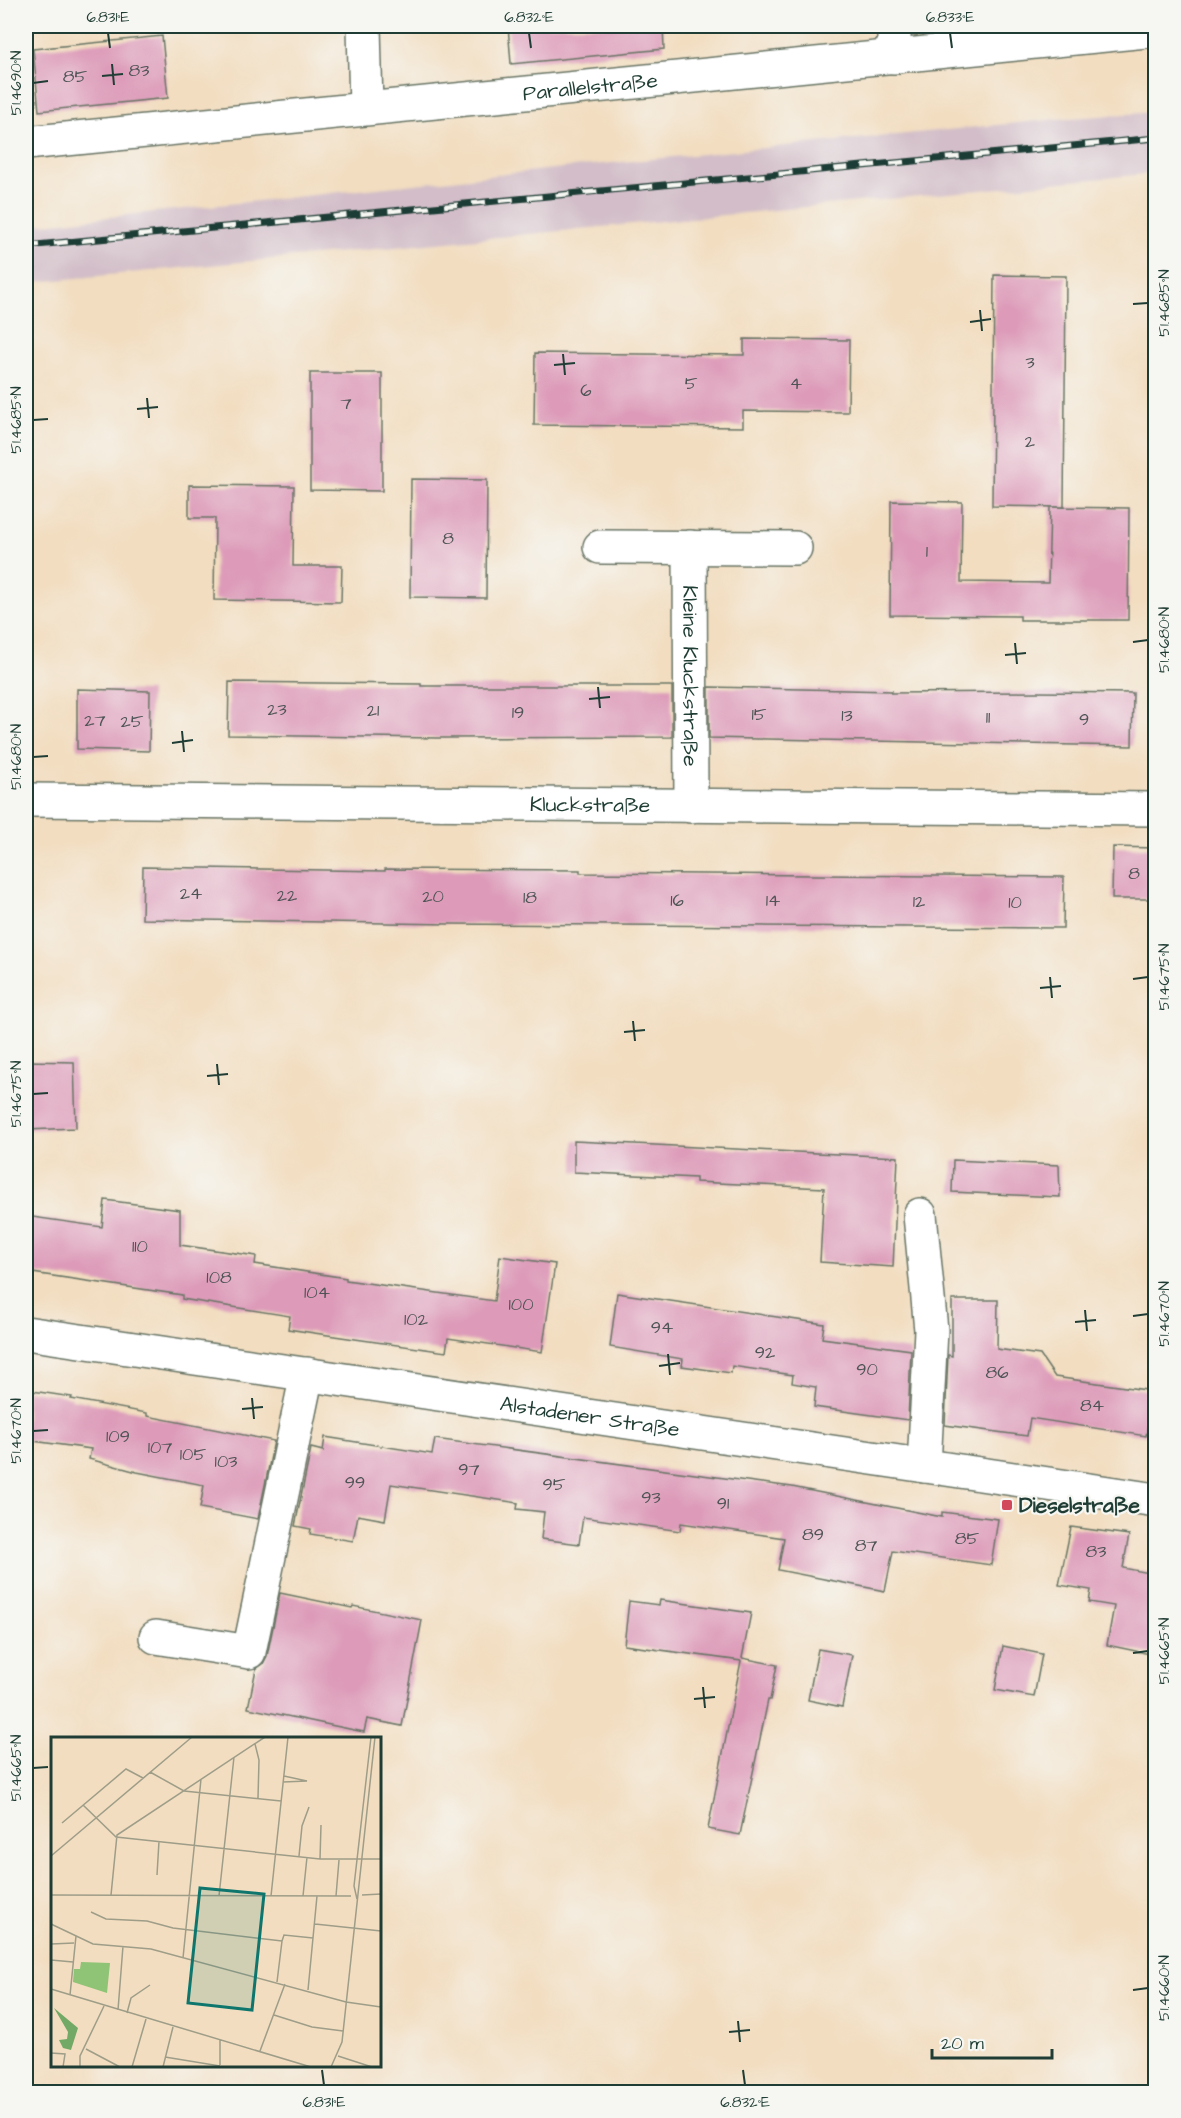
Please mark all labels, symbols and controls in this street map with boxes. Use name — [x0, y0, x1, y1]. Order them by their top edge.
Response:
text: 6.831°E — [87, 7, 130, 28]
text: 6.832°E — [504, 7, 554, 28]
text: 6.833°E — [926, 7, 974, 28]
text: 51.4690°N — [6, 51, 27, 115]
house number: 83 — [129, 58, 149, 83]
house number: 85 — [63, 64, 87, 89]
street label: Parallelstraße — [521, 65, 659, 108]
text: 51.4685°N — [1154, 269, 1175, 337]
house number: 3 — [1025, 350, 1035, 375]
house number: 5 — [685, 371, 698, 396]
house number: 4 — [790, 371, 802, 396]
house number: 6 — [580, 378, 592, 403]
text: 51.4685°N — [6, 386, 27, 454]
house number: 7 — [340, 391, 352, 416]
house number: 2 — [1025, 429, 1036, 454]
house number: 8 — [442, 526, 454, 551]
house number: 1 — [926, 539, 928, 564]
street label: Kleine Kluckstraße — [676, 585, 705, 767]
text: 51.4680°N — [1154, 607, 1175, 673]
house number: 23 — [267, 697, 287, 722]
house number: 21 — [367, 698, 379, 723]
house number: 19 — [512, 700, 524, 725]
house number: 15 — [751, 702, 767, 727]
house number: 13 — [841, 703, 853, 728]
house number: 11 — [986, 705, 990, 730]
house number: 9 — [1079, 707, 1089, 732]
house number: 27 — [84, 708, 106, 733]
house number: 25 — [120, 709, 144, 734]
text: 51.4680°N — [6, 724, 27, 790]
street label: Kluckstraße — [530, 790, 650, 819]
house number: 8 — [1128, 861, 1140, 886]
house number: 24 — [180, 881, 202, 906]
house number: 22 — [277, 883, 298, 908]
house number: 20 — [422, 884, 444, 909]
house number: 18 — [523, 885, 537, 910]
house number: 16 — [670, 888, 684, 913]
house number: 14 — [766, 888, 780, 913]
house number: 12 — [913, 889, 926, 914]
house number: 10 — [1008, 890, 1022, 915]
text: 51.4675°N — [1154, 944, 1175, 1010]
text: 51.4675°N — [6, 1061, 27, 1127]
house number: 110 — [132, 1234, 148, 1259]
house number: 108 — [206, 1265, 232, 1290]
house number: 104 — [304, 1280, 330, 1305]
text: 51.4670°N — [1154, 1281, 1175, 1347]
house number: 100 — [508, 1292, 534, 1317]
house number: 102 — [404, 1307, 429, 1332]
house number: 94 — [651, 1315, 673, 1340]
house number: 92 — [755, 1340, 776, 1365]
house number: 90 — [856, 1357, 878, 1382]
house number: 86 — [986, 1360, 1008, 1385]
street label: Alstadener Straße — [498, 1389, 682, 1444]
house number: 84 — [1080, 1393, 1104, 1418]
text: 51.4670°N — [6, 1398, 27, 1464]
house number: 109 — [106, 1424, 130, 1449]
house number: 107 — [148, 1435, 172, 1460]
house number: 105 — [180, 1442, 206, 1467]
house number: 103 — [215, 1449, 237, 1474]
house number: 97 — [458, 1457, 480, 1482]
house number: 99 — [345, 1470, 365, 1495]
house number: 95 — [543, 1472, 566, 1497]
house number: 93 — [641, 1485, 661, 1510]
house number: 91 — [717, 1491, 729, 1516]
place label: Dieselstraße — [1019, 1491, 1141, 1520]
marker: Dieselstraße — [1000, 1498, 1014, 1512]
house number: 89 — [802, 1522, 824, 1547]
house number: 85 — [955, 1526, 979, 1551]
house number: 87 — [855, 1533, 877, 1558]
house number: 83 — [1086, 1539, 1106, 1564]
text: 51.4665°N — [1154, 1618, 1175, 1685]
text: 51.4665°N — [6, 1735, 27, 1802]
inset map — [51, 1737, 381, 2067]
text: 51.4660°N — [1154, 1955, 1175, 2021]
scale bar — [932, 2022, 1052, 2060]
text: 20 m — [941, 2031, 984, 2056]
text: 6.831°E — [303, 2092, 346, 2113]
text: 6.832°E — [720, 2092, 770, 2113]

